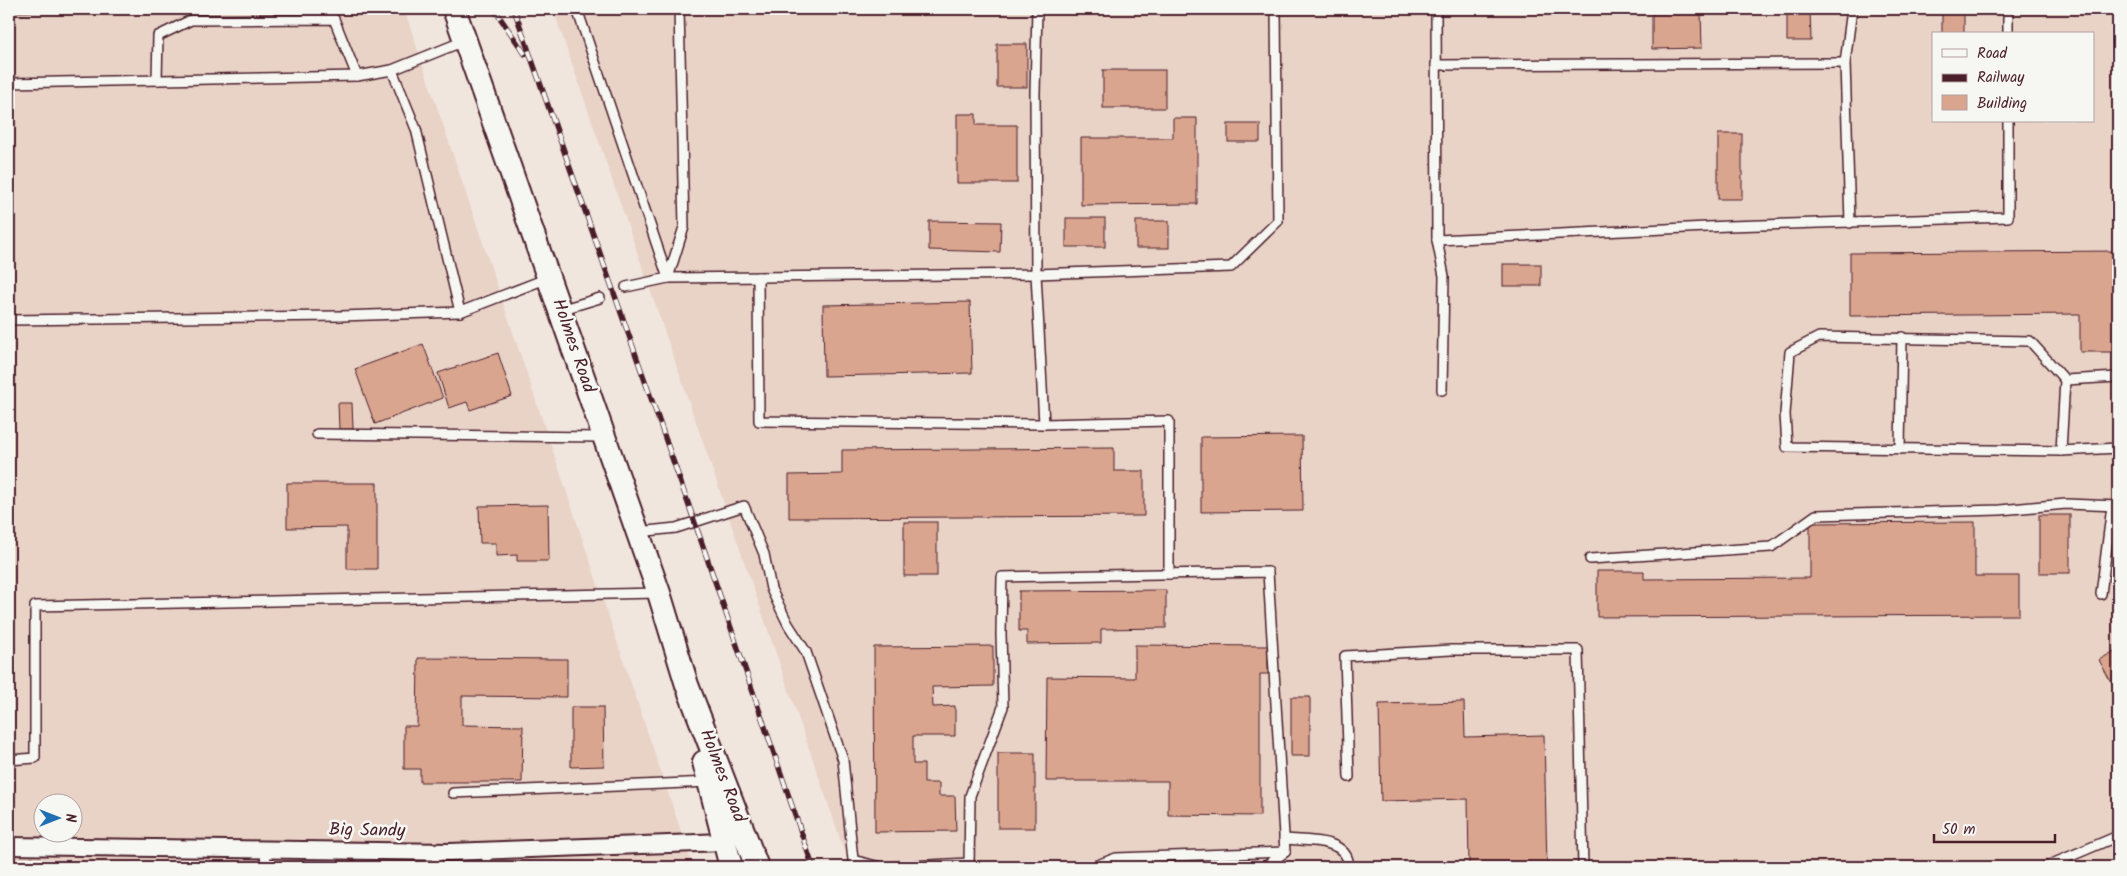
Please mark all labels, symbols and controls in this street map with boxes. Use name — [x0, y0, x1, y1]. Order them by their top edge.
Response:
legend — [1932, 32, 2094, 122]
text: Road — [1977, 42, 2008, 66]
text: Railway — [1977, 66, 2025, 90]
text: Building — [1977, 92, 2027, 116]
street label: Holmes Road — [543, 295, 603, 398]
street label: Holmes Road — [691, 725, 753, 828]
north arrow — [32, 794, 82, 844]
scale bar — [1934, 811, 2056, 843]
text: N — [59, 814, 81, 823]
street label: Big Sandy — [328, 816, 406, 846]
text: 50 m — [1942, 818, 1976, 842]

